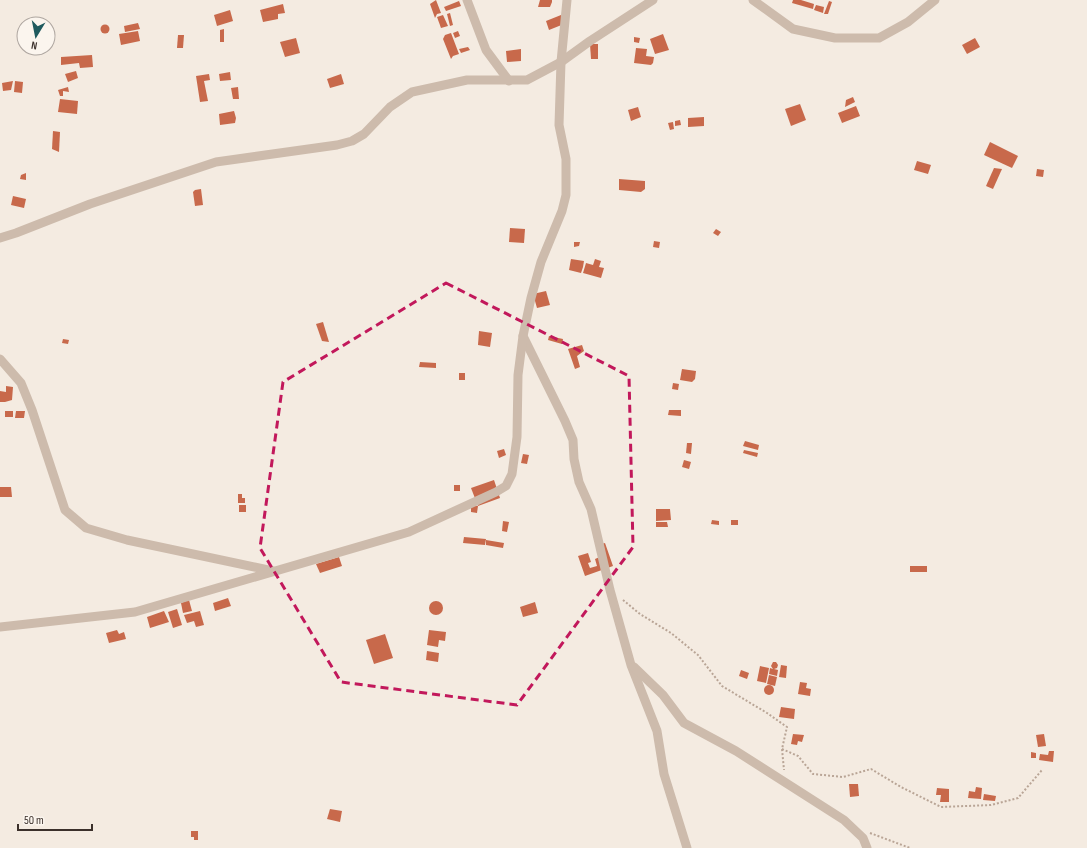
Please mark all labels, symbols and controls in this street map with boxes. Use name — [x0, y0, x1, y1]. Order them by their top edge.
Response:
north arrow — [16, 16, 56, 56]
text: N — [30, 38, 38, 52]
scale bar — [18, 806, 92, 832]
text: 50 m — [24, 813, 44, 828]

